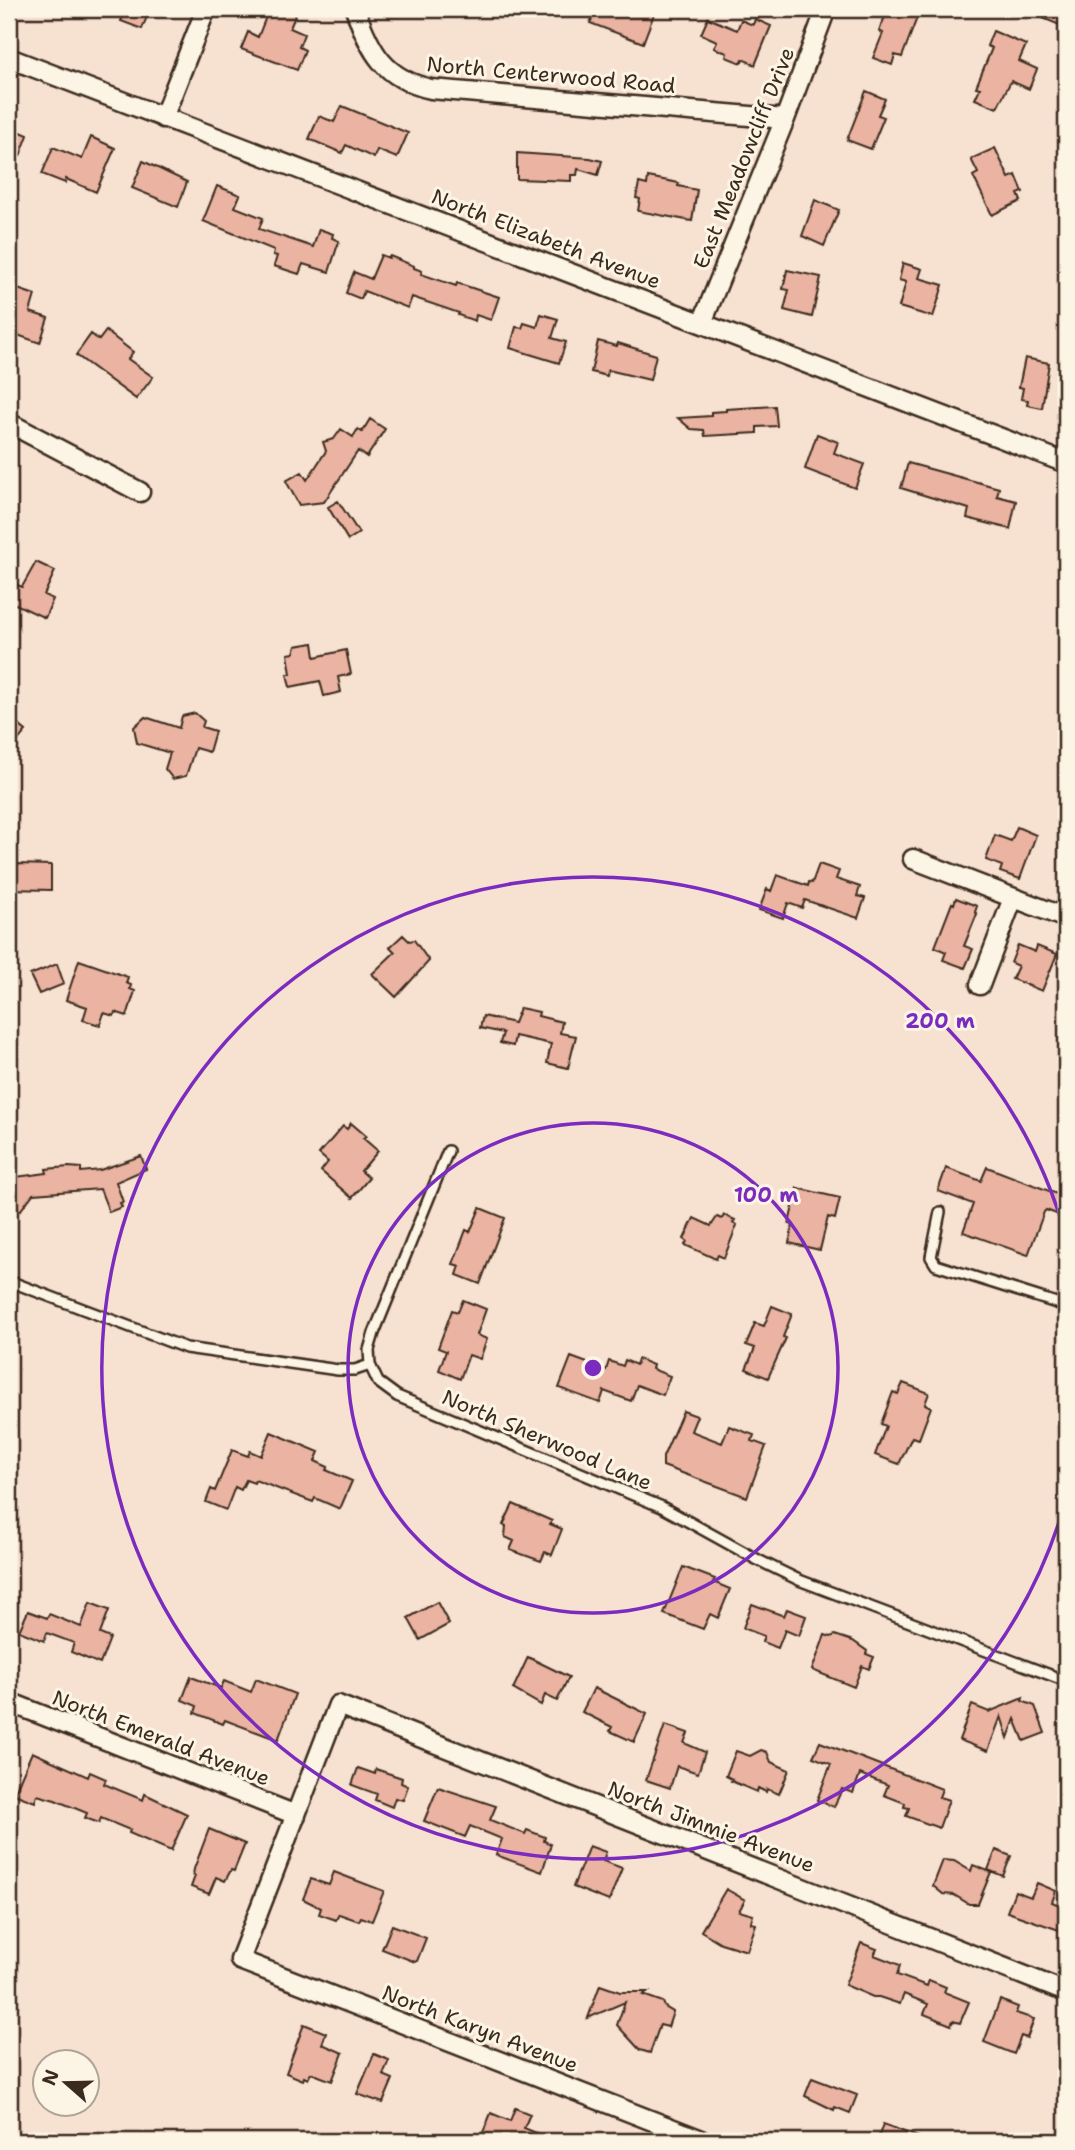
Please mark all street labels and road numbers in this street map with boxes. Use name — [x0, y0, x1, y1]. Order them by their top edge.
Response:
street label: East Meadowcliff Drive — [687, 43, 801, 273]
street label: North Centerwood Road — [425, 50, 677, 100]
street label: North Elizabeth Avenue — [427, 182, 665, 296]
street label: North Sherwood Lane — [438, 1383, 656, 1497]
street label: North Emerald Avenue — [48, 1684, 274, 1792]
street label: North Jimmie Avenue — [603, 1775, 819, 1879]
street label: North Karyn Avenue — [378, 1979, 582, 2079]

